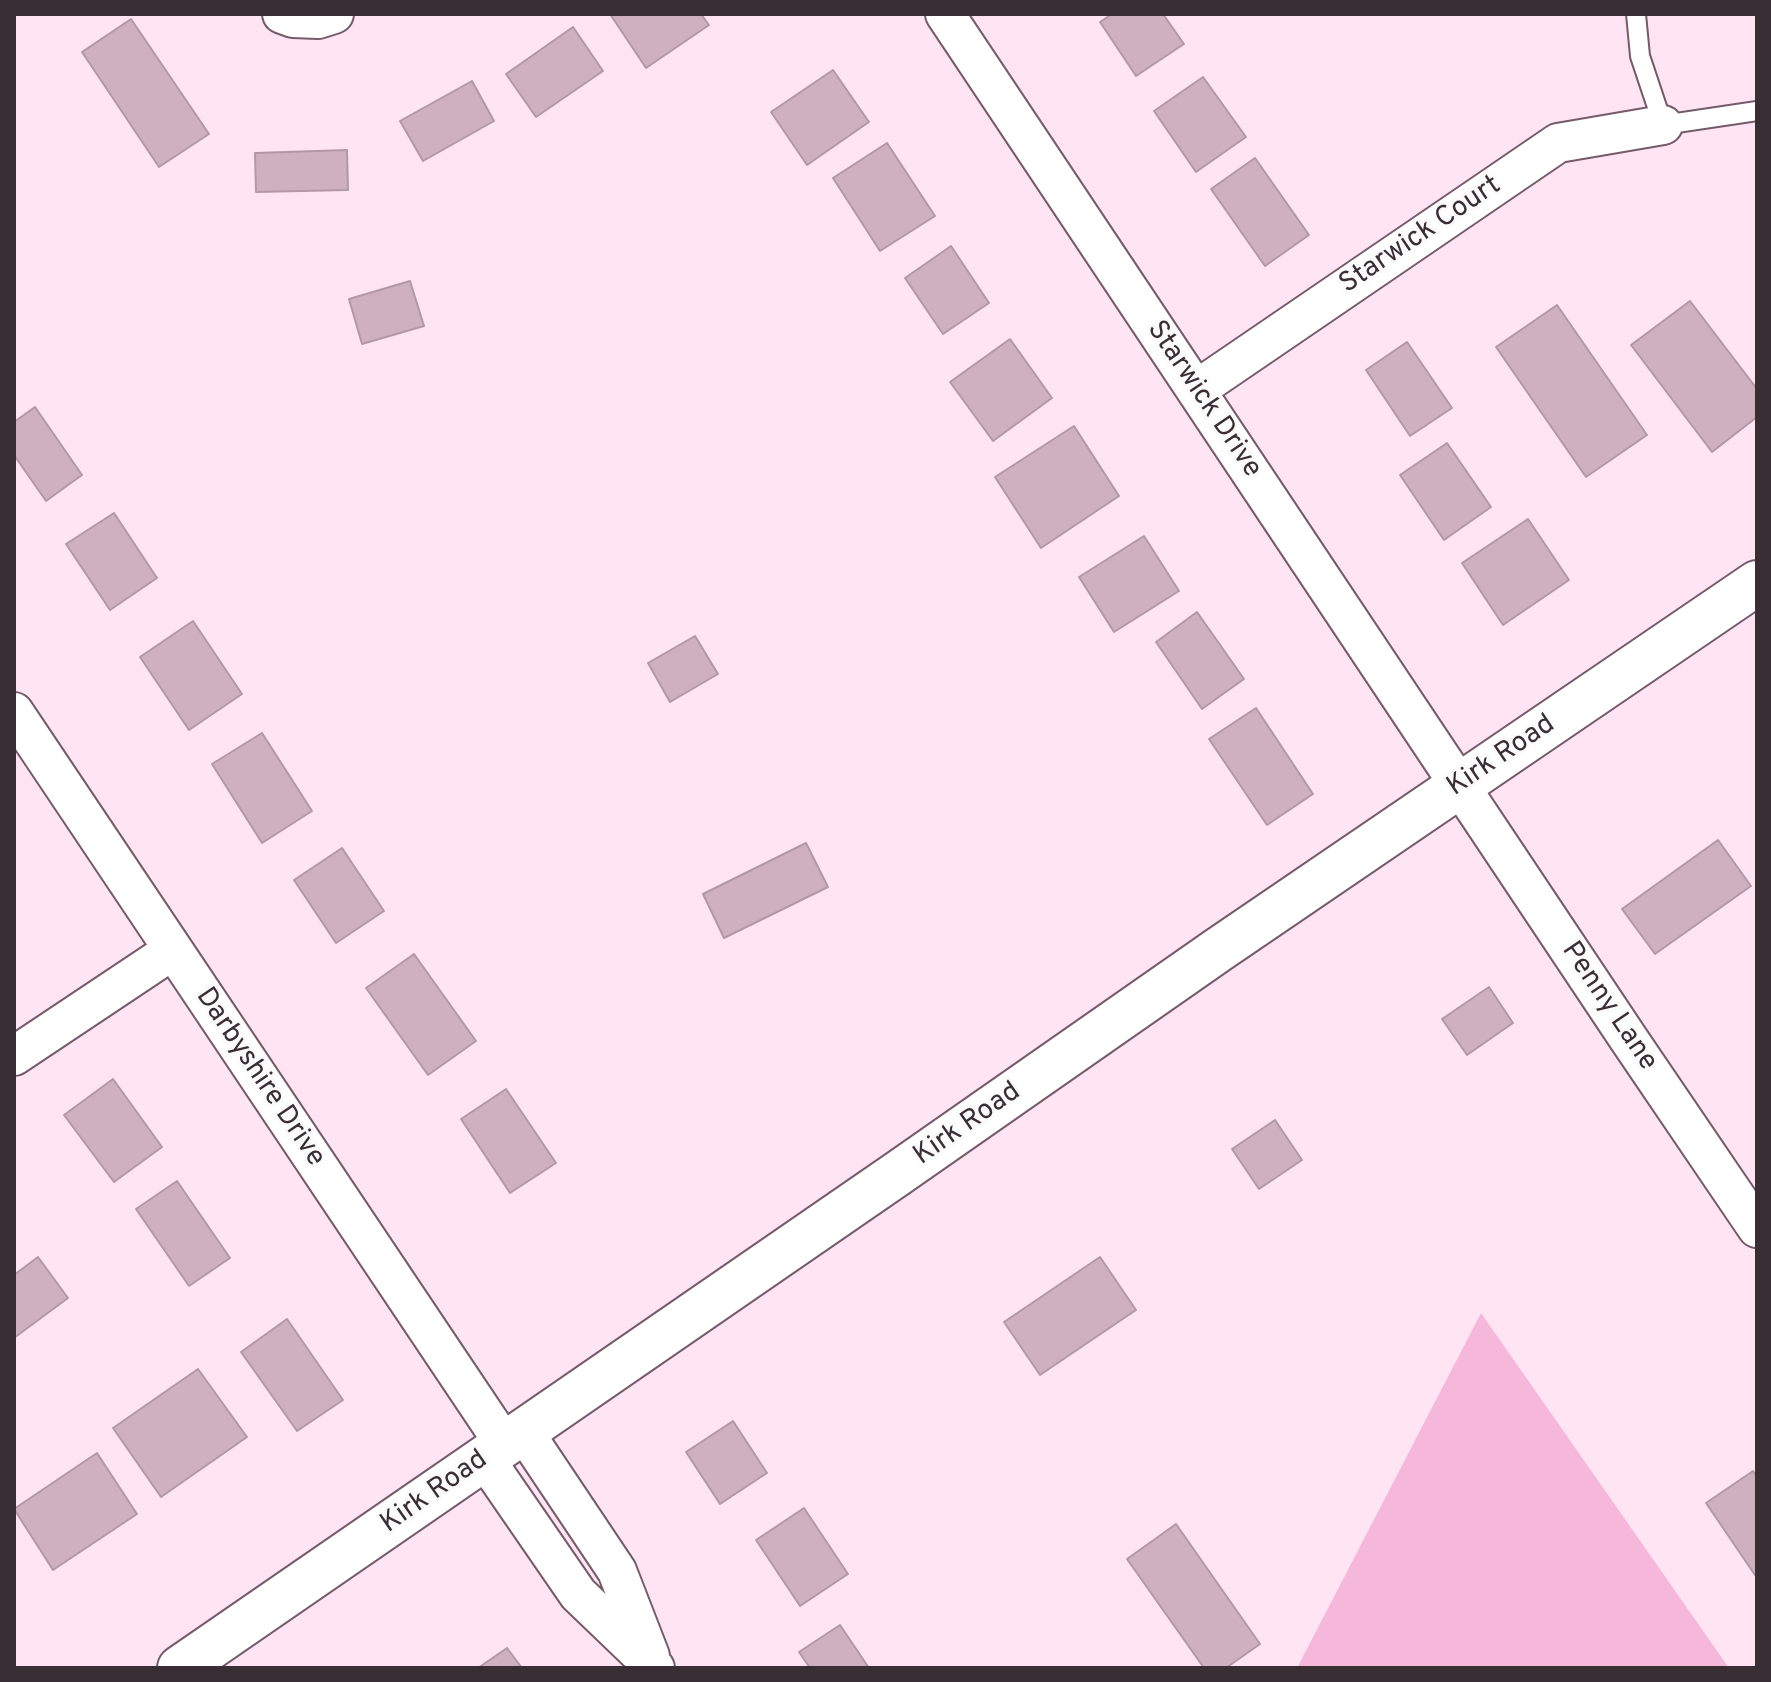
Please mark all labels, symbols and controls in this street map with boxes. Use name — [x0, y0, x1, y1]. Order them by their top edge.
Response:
street label: Starwick Court — [1334, 170, 1508, 302]
street label: Starwick Drive — [1138, 315, 1268, 485]
street label: Kirk Road — [1442, 709, 1562, 805]
street label: Penny Lane — [1553, 936, 1663, 1078]
street label: Darbyshire Drive — [187, 982, 331, 1174]
street label: Kirk Road — [908, 1076, 1028, 1174]
street label: Kirk Road — [375, 1444, 495, 1542]

